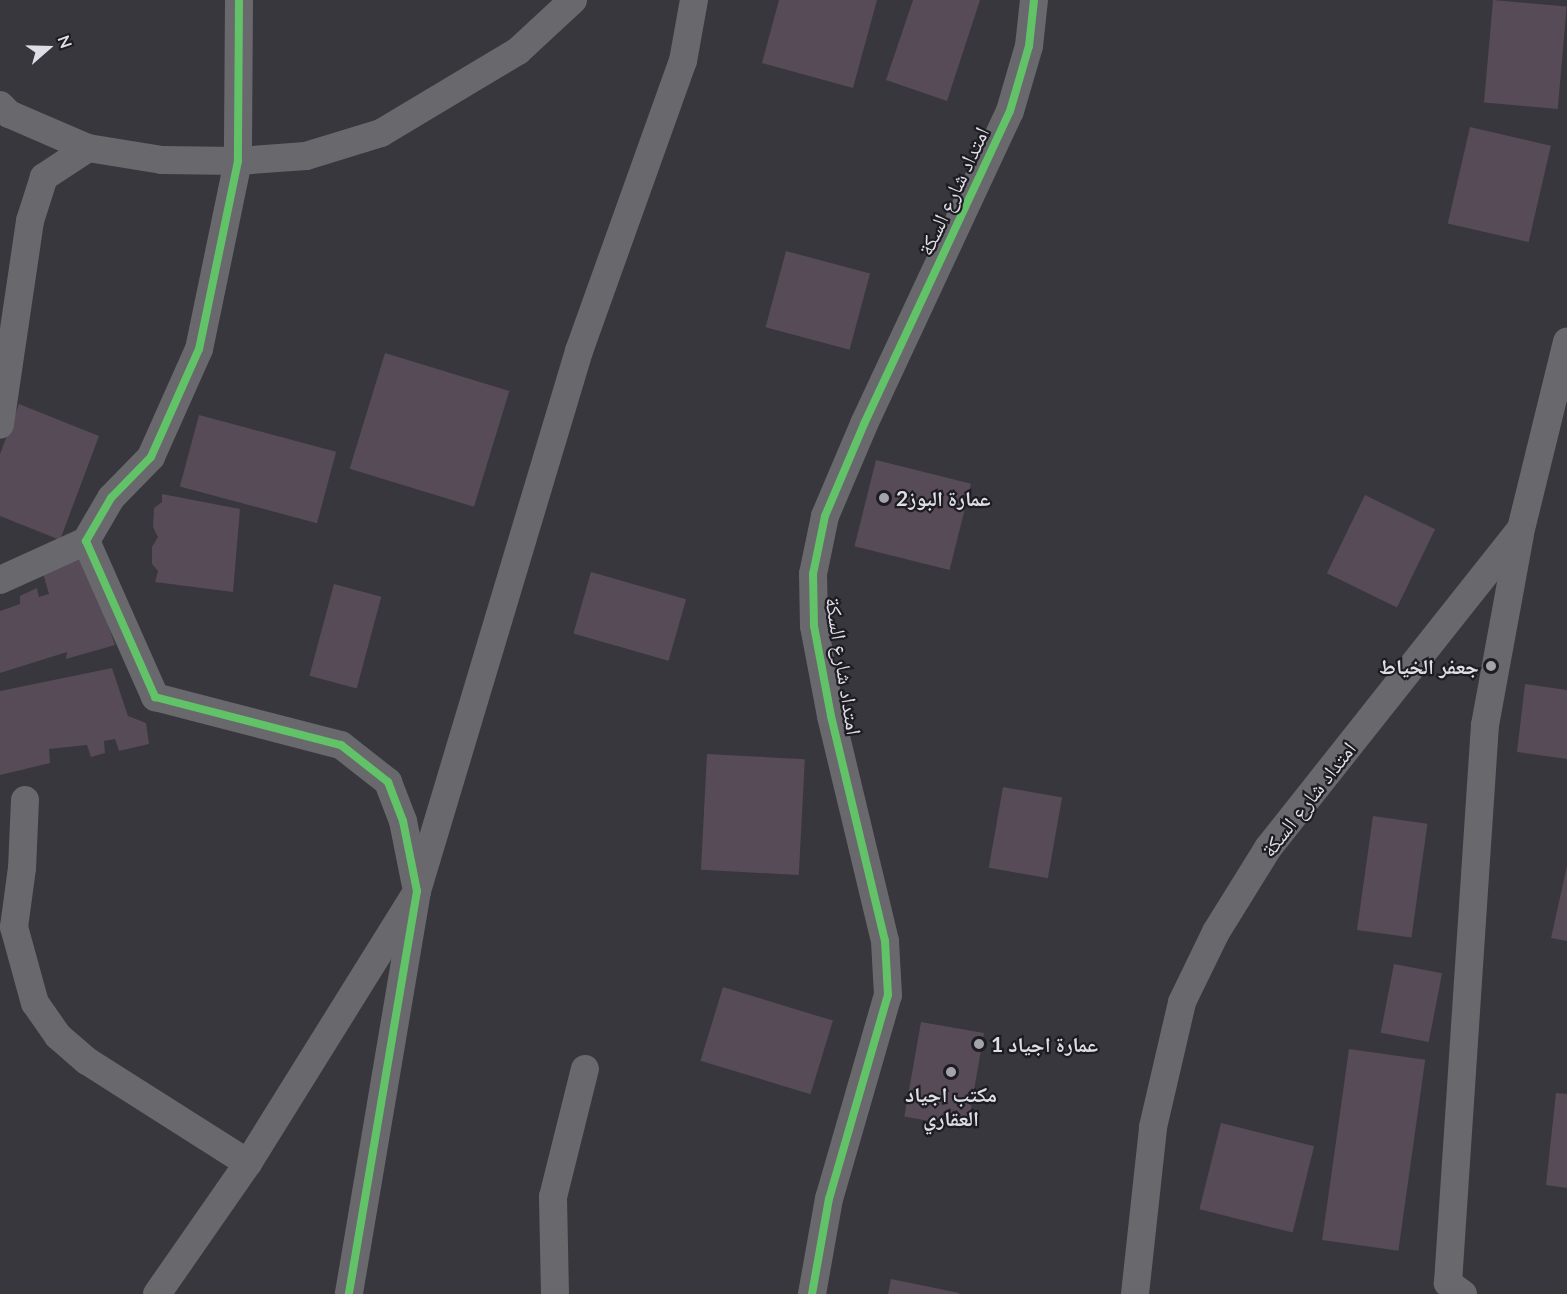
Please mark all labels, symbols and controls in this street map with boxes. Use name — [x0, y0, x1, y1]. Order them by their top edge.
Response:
north arrow — [18, 18, 78, 78]
text: N — [54, 33, 76, 51]
street label: امتداد شارع السكة — [912, 123, 994, 259]
place label: عمارة البوز2 — [896, 485, 991, 511]
marker: عمارة البوز2 — [877, 491, 891, 505]
street label: امتداد شارع السكة — [821, 595, 867, 737]
place label: جعفر الخياط — [1379, 653, 1479, 679]
marker: جعفر الخياط — [1484, 659, 1498, 673]
street label: امتداد شارع السكة — [1255, 736, 1361, 862]
place label: عمارة اجياد 1 — [991, 1031, 1098, 1057]
marker: عمارة اجياد 1 — [972, 1037, 986, 1051]
marker: مكتب اجياد العقاري — [944, 1065, 958, 1079]
place label: مكتب اجياد العقاري — [905, 1081, 997, 1131]

